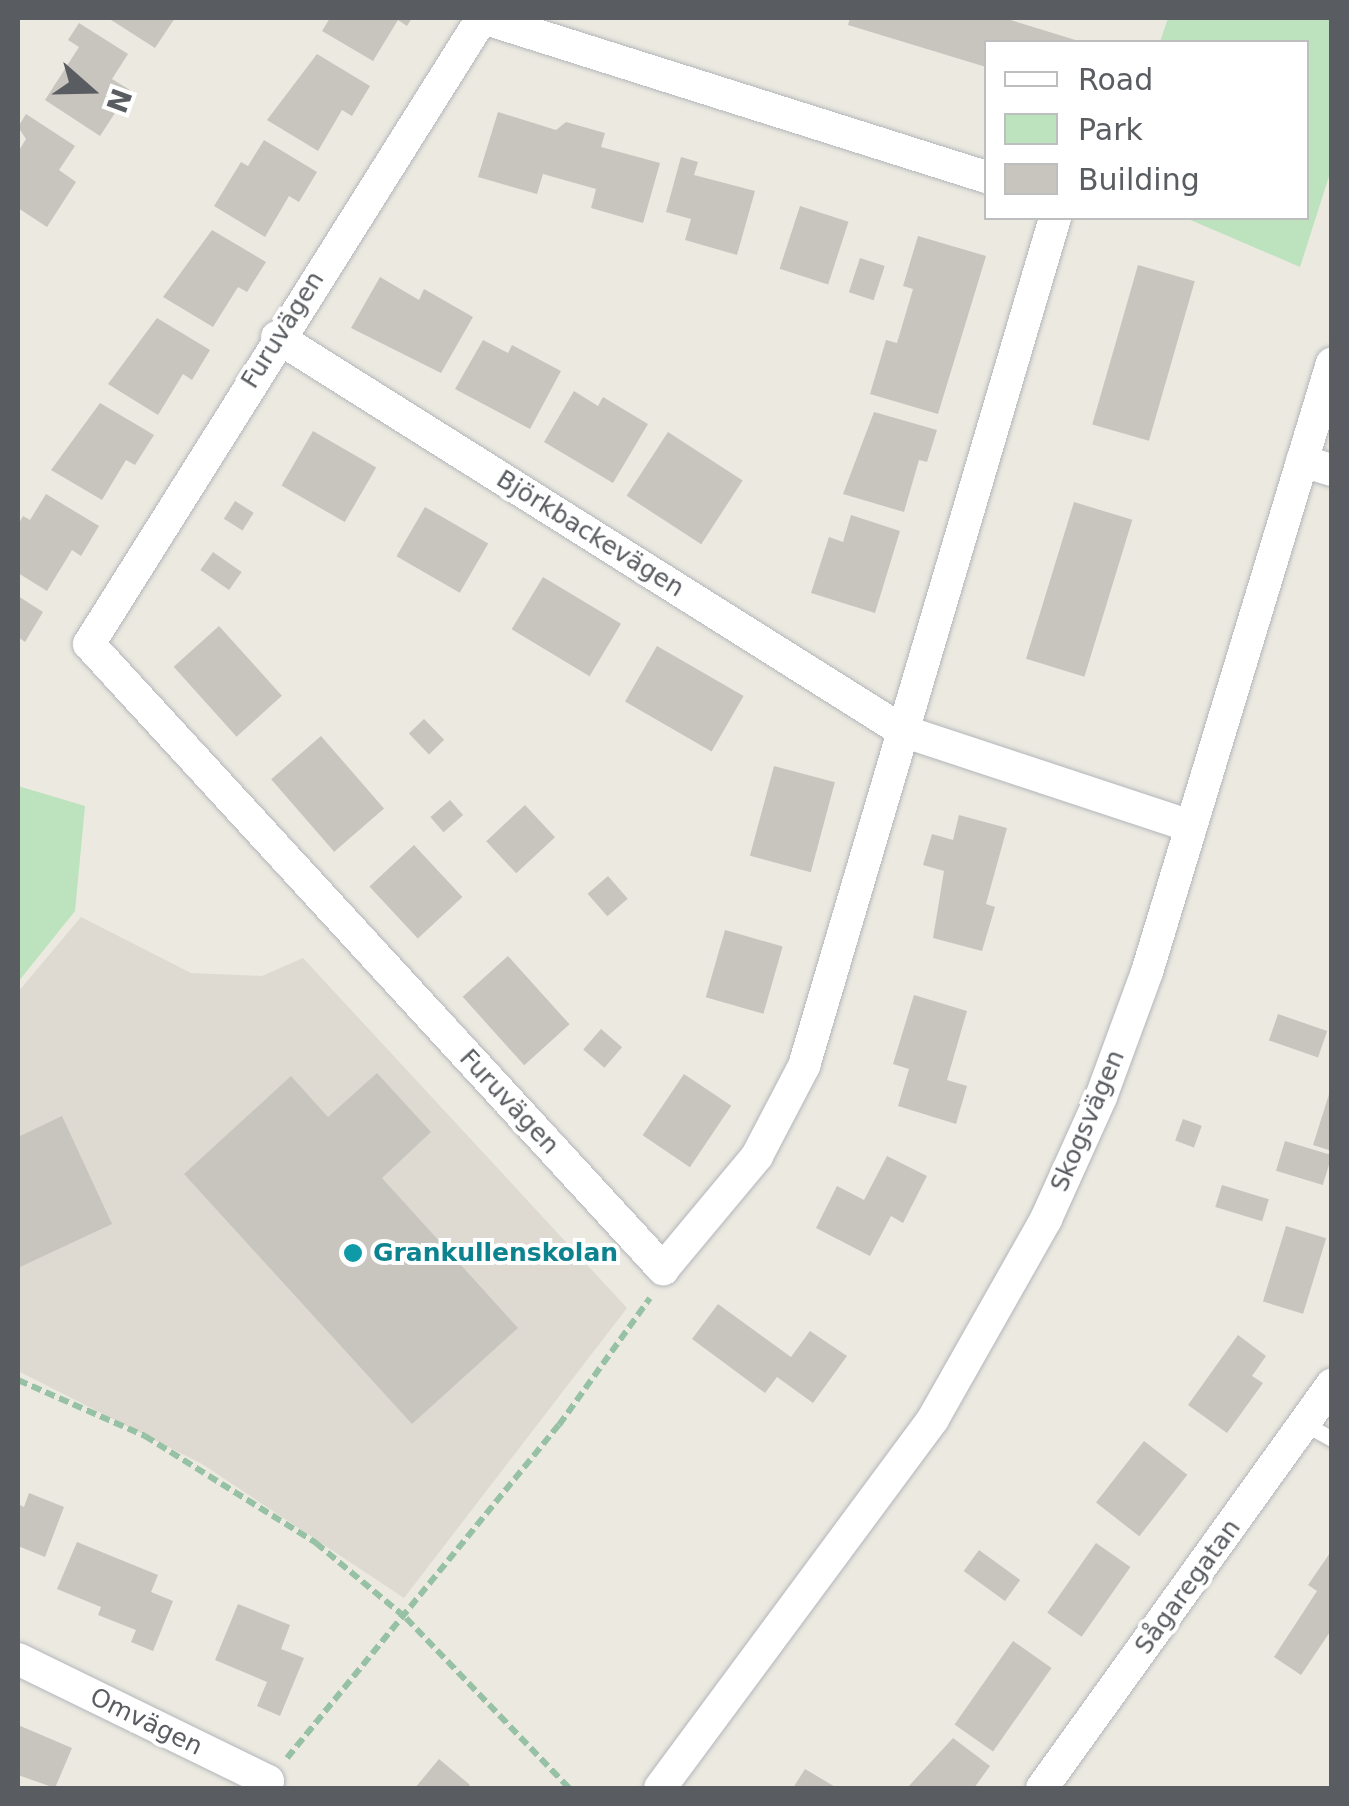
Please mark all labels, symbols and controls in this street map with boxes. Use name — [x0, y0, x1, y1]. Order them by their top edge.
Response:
north arrow — [40, 40, 140, 140]
legend — [984, 40, 1309, 220]
text: Road — [1078, 62, 1153, 97]
text: N — [99, 84, 138, 117]
text: Park — [1078, 112, 1143, 147]
text: Building — [1078, 162, 1200, 197]
street label: Furuvägen — [235, 266, 331, 394]
street label: Björkbackevägen — [491, 464, 689, 604]
street label: Furuvägen — [453, 1043, 565, 1161]
street label: Skogsvägen — [1045, 1046, 1131, 1196]
place label: Grankullenskolan — [373, 1238, 618, 1268]
marker: Grankullenskolan — [342, 1242, 364, 1264]
street label: Sågaregatan — [1129, 1514, 1247, 1660]
street label: Omvägen — [85, 1682, 207, 1762]

